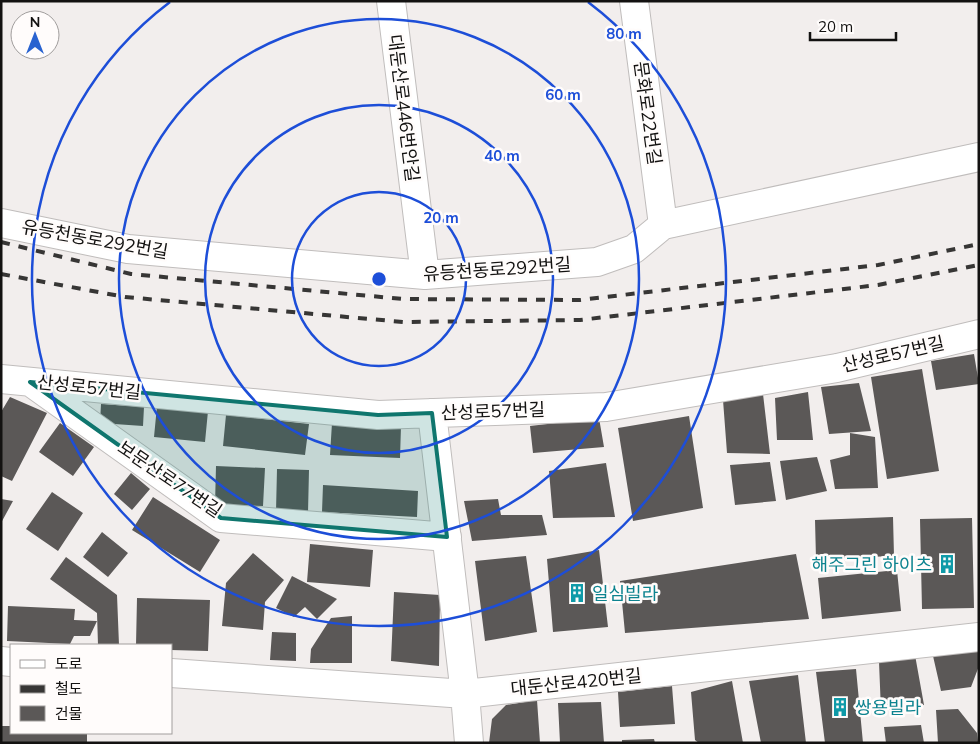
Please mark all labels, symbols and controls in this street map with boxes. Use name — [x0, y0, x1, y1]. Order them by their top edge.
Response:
north arrow — [10, 10, 60, 60]
scale bar — [810, 10, 896, 42]
text: N — [30, 13, 40, 31]
text: 20 m — [818, 17, 853, 36]
text: 80 m — [606, 24, 642, 43]
street label: 대둔산로446번안길 — [384, 33, 424, 183]
street label: 문화로22번길 — [629, 60, 667, 166]
text: 60 m — [545, 85, 581, 104]
text: 40 m — [484, 146, 520, 165]
text: 20 m — [423, 208, 459, 227]
street label: 유등천동로292번길 — [20, 215, 170, 263]
street label: 유등천동로292번길 — [422, 252, 572, 286]
centre of rings — [370, 270, 388, 288]
street label: 산성로57번길 — [840, 331, 946, 377]
street label: 산성로57번길 — [36, 370, 142, 404]
street label: 산성로57번길 — [440, 398, 546, 424]
street label: 보문산로77번길 — [113, 436, 227, 522]
place label: 해주그린 하이츠 — [811, 553, 932, 576]
building icon: 해주그린 하이츠 — [936, 553, 958, 575]
building icon: 일심빌라 — [566, 582, 588, 604]
place label: 일심빌라 — [592, 582, 659, 605]
legend — [10, 644, 172, 734]
text: 도로 — [55, 654, 83, 673]
street label: 대둔산로420번길 — [509, 664, 643, 700]
text: 철도 — [55, 679, 83, 698]
building icon: 쌍용빌라 — [829, 696, 851, 718]
place label: 쌍용빌라 — [855, 696, 922, 719]
text: 건물 — [55, 704, 83, 723]

